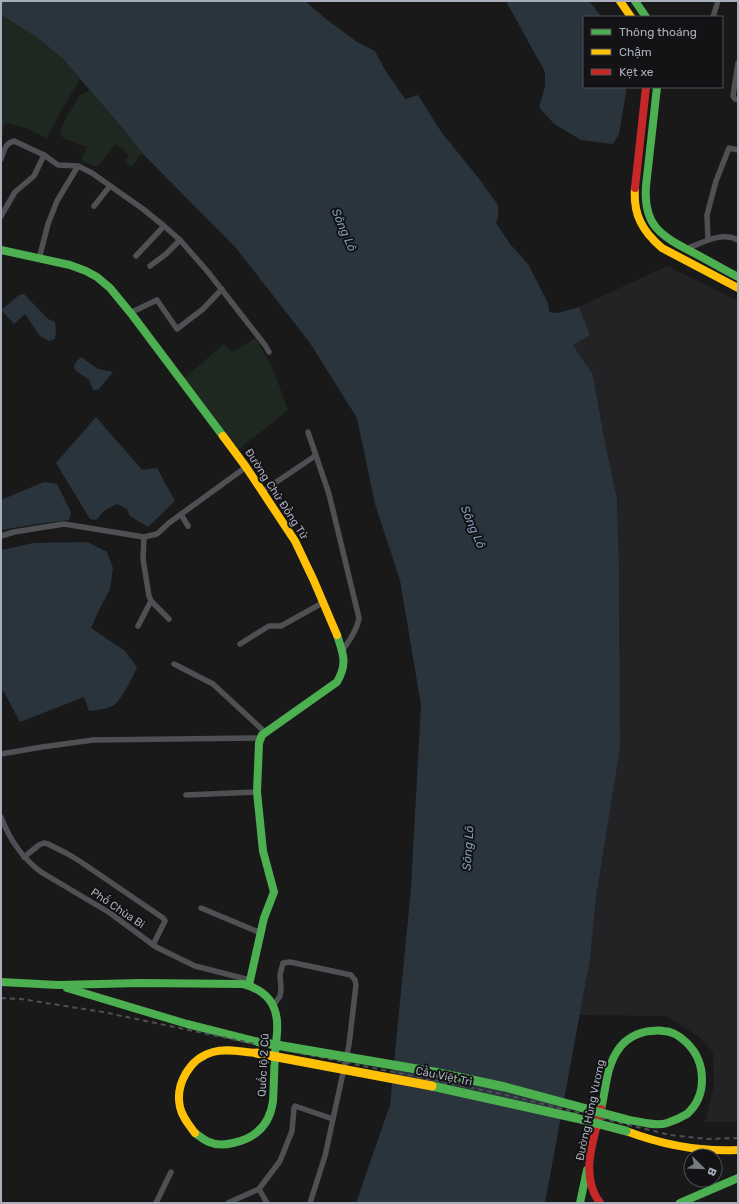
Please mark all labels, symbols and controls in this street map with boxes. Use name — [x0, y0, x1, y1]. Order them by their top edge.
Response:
legend — [583, 16, 723, 88]
text: Thông thoáng — [619, 25, 697, 39]
text: Chậm — [619, 45, 652, 59]
text: Kẹt xe — [619, 65, 654, 79]
water label: Sông Lô — [329, 207, 359, 254]
street label: Đường Chử Đồng Tử — [242, 446, 312, 543]
water label: Sông Lô — [458, 504, 488, 551]
water label: Sông Lô — [459, 825, 477, 871]
street label: Phố Chùa Bi — [88, 885, 148, 931]
street label: Quốc lộ 2 Cũ — [254, 1033, 272, 1097]
street label: Đường Hùng Vương — [573, 1058, 608, 1162]
street label: Cầu Việt Trì — [414, 1063, 474, 1089]
north arrow — [683, 1148, 723, 1188]
text: B — [704, 1166, 719, 1178]

